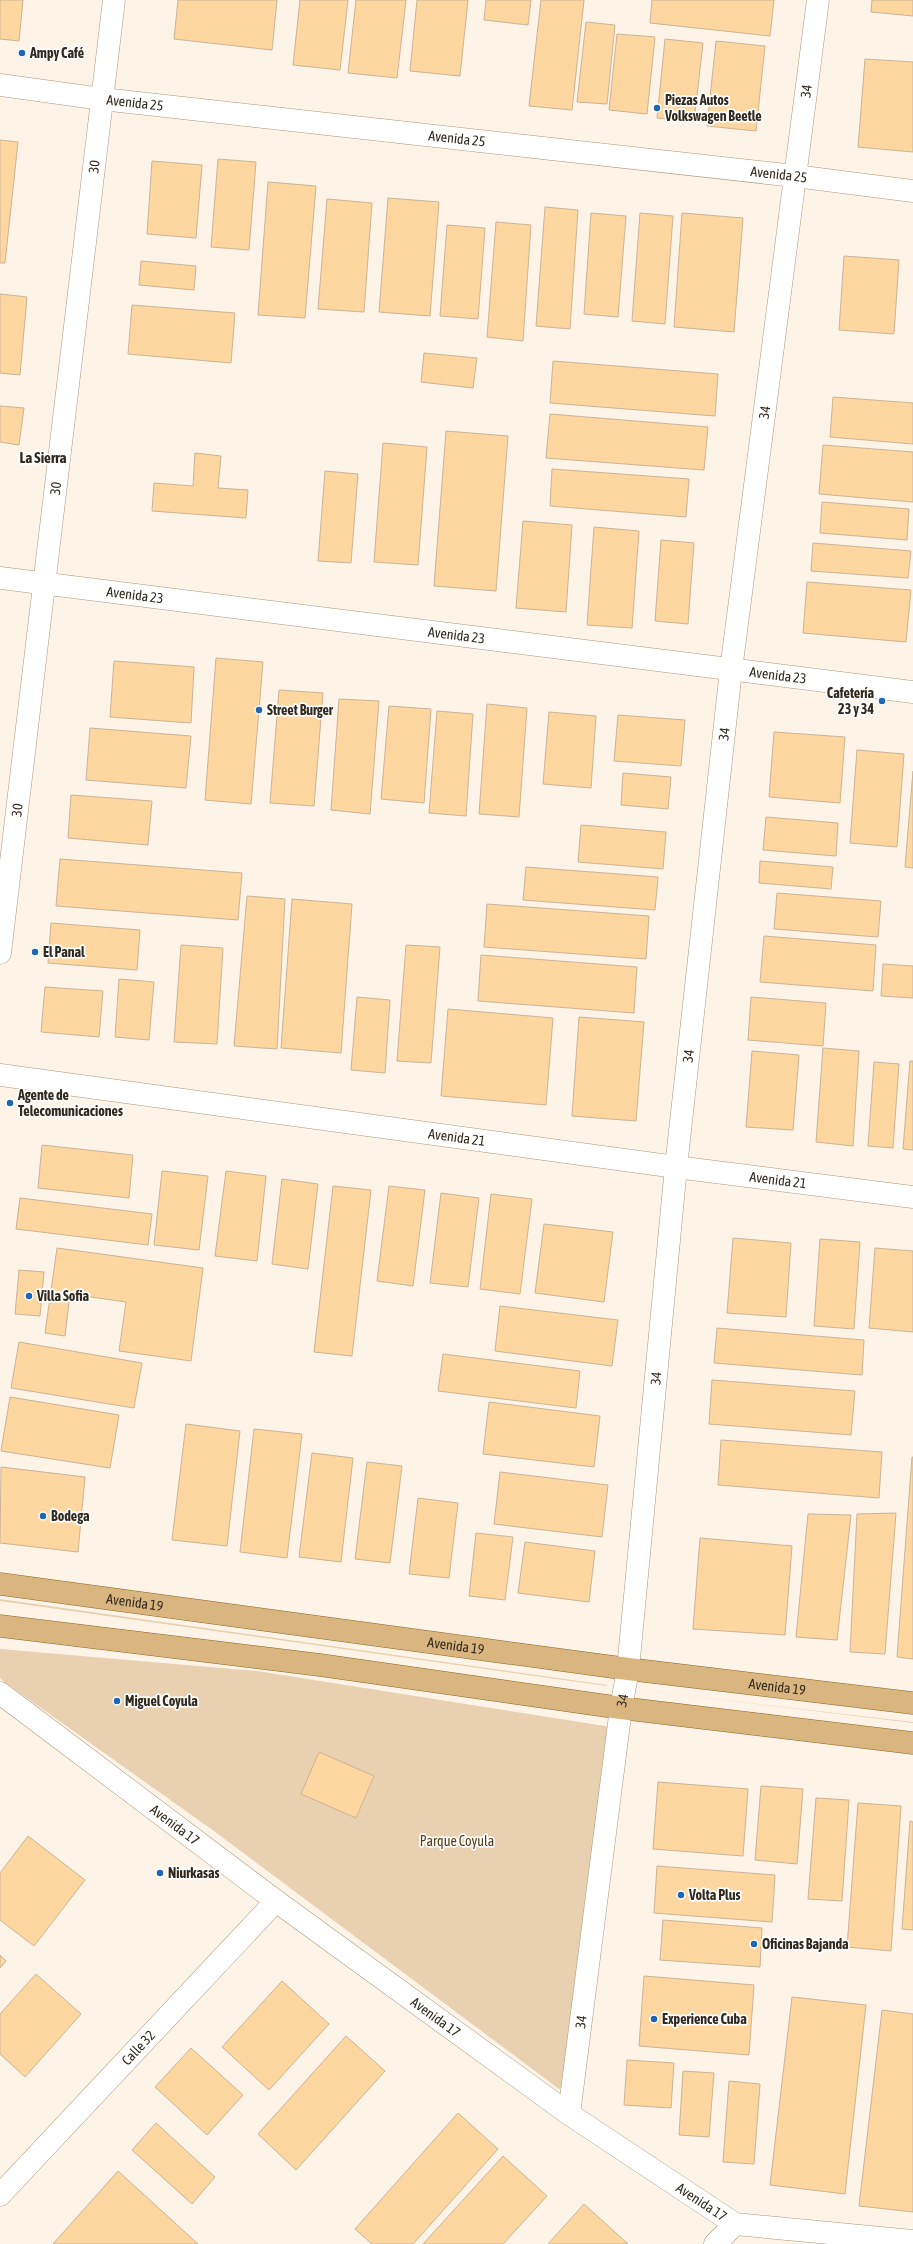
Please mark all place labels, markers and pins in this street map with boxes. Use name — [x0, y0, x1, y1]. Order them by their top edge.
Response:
place label: Ampy Café — [29, 45, 84, 61]
marker: Ampy Café — [17, 48, 27, 58]
place label: Piezas Autos Volkswagen Beetle — [664, 92, 762, 124]
marker: Piezas Autos Volkswagen Beetle — [652, 103, 662, 113]
place label: Cafetería 23 y 34 — [827, 685, 874, 717]
marker: Cafetería 23 y 34 — [877, 696, 887, 706]
place label: Street Burger — [267, 702, 334, 718]
marker: Street Burger — [254, 705, 264, 715]
place label: El Panal — [43, 944, 85, 960]
marker: El Panal — [30, 947, 40, 957]
place label: Agente de Telecomunicaciones — [17, 1087, 123, 1119]
marker: Agente de Telecomunicaciones — [5, 1098, 15, 1108]
place label: Villa Sofia — [36, 1288, 89, 1304]
marker: Villa Sofia — [24, 1291, 34, 1301]
place label: Bodega — [51, 1508, 90, 1524]
marker: Bodega — [38, 1511, 48, 1521]
place label: Miguel Coyula — [125, 1693, 198, 1709]
marker: Miguel Coyula — [112, 1696, 122, 1706]
place label: Niurkasas — [168, 1865, 219, 1881]
marker: Niurkasas — [155, 1868, 165, 1878]
place label: Volta Plus — [688, 1887, 741, 1903]
marker: Volta Plus — [676, 1890, 686, 1900]
place label: Oficinas Bajanda — [762, 1936, 849, 1952]
marker: Oficinas Bajanda — [749, 1939, 759, 1949]
place label: Experience Cuba — [662, 2011, 747, 2027]
marker: Experience Cuba — [649, 2014, 659, 2024]

